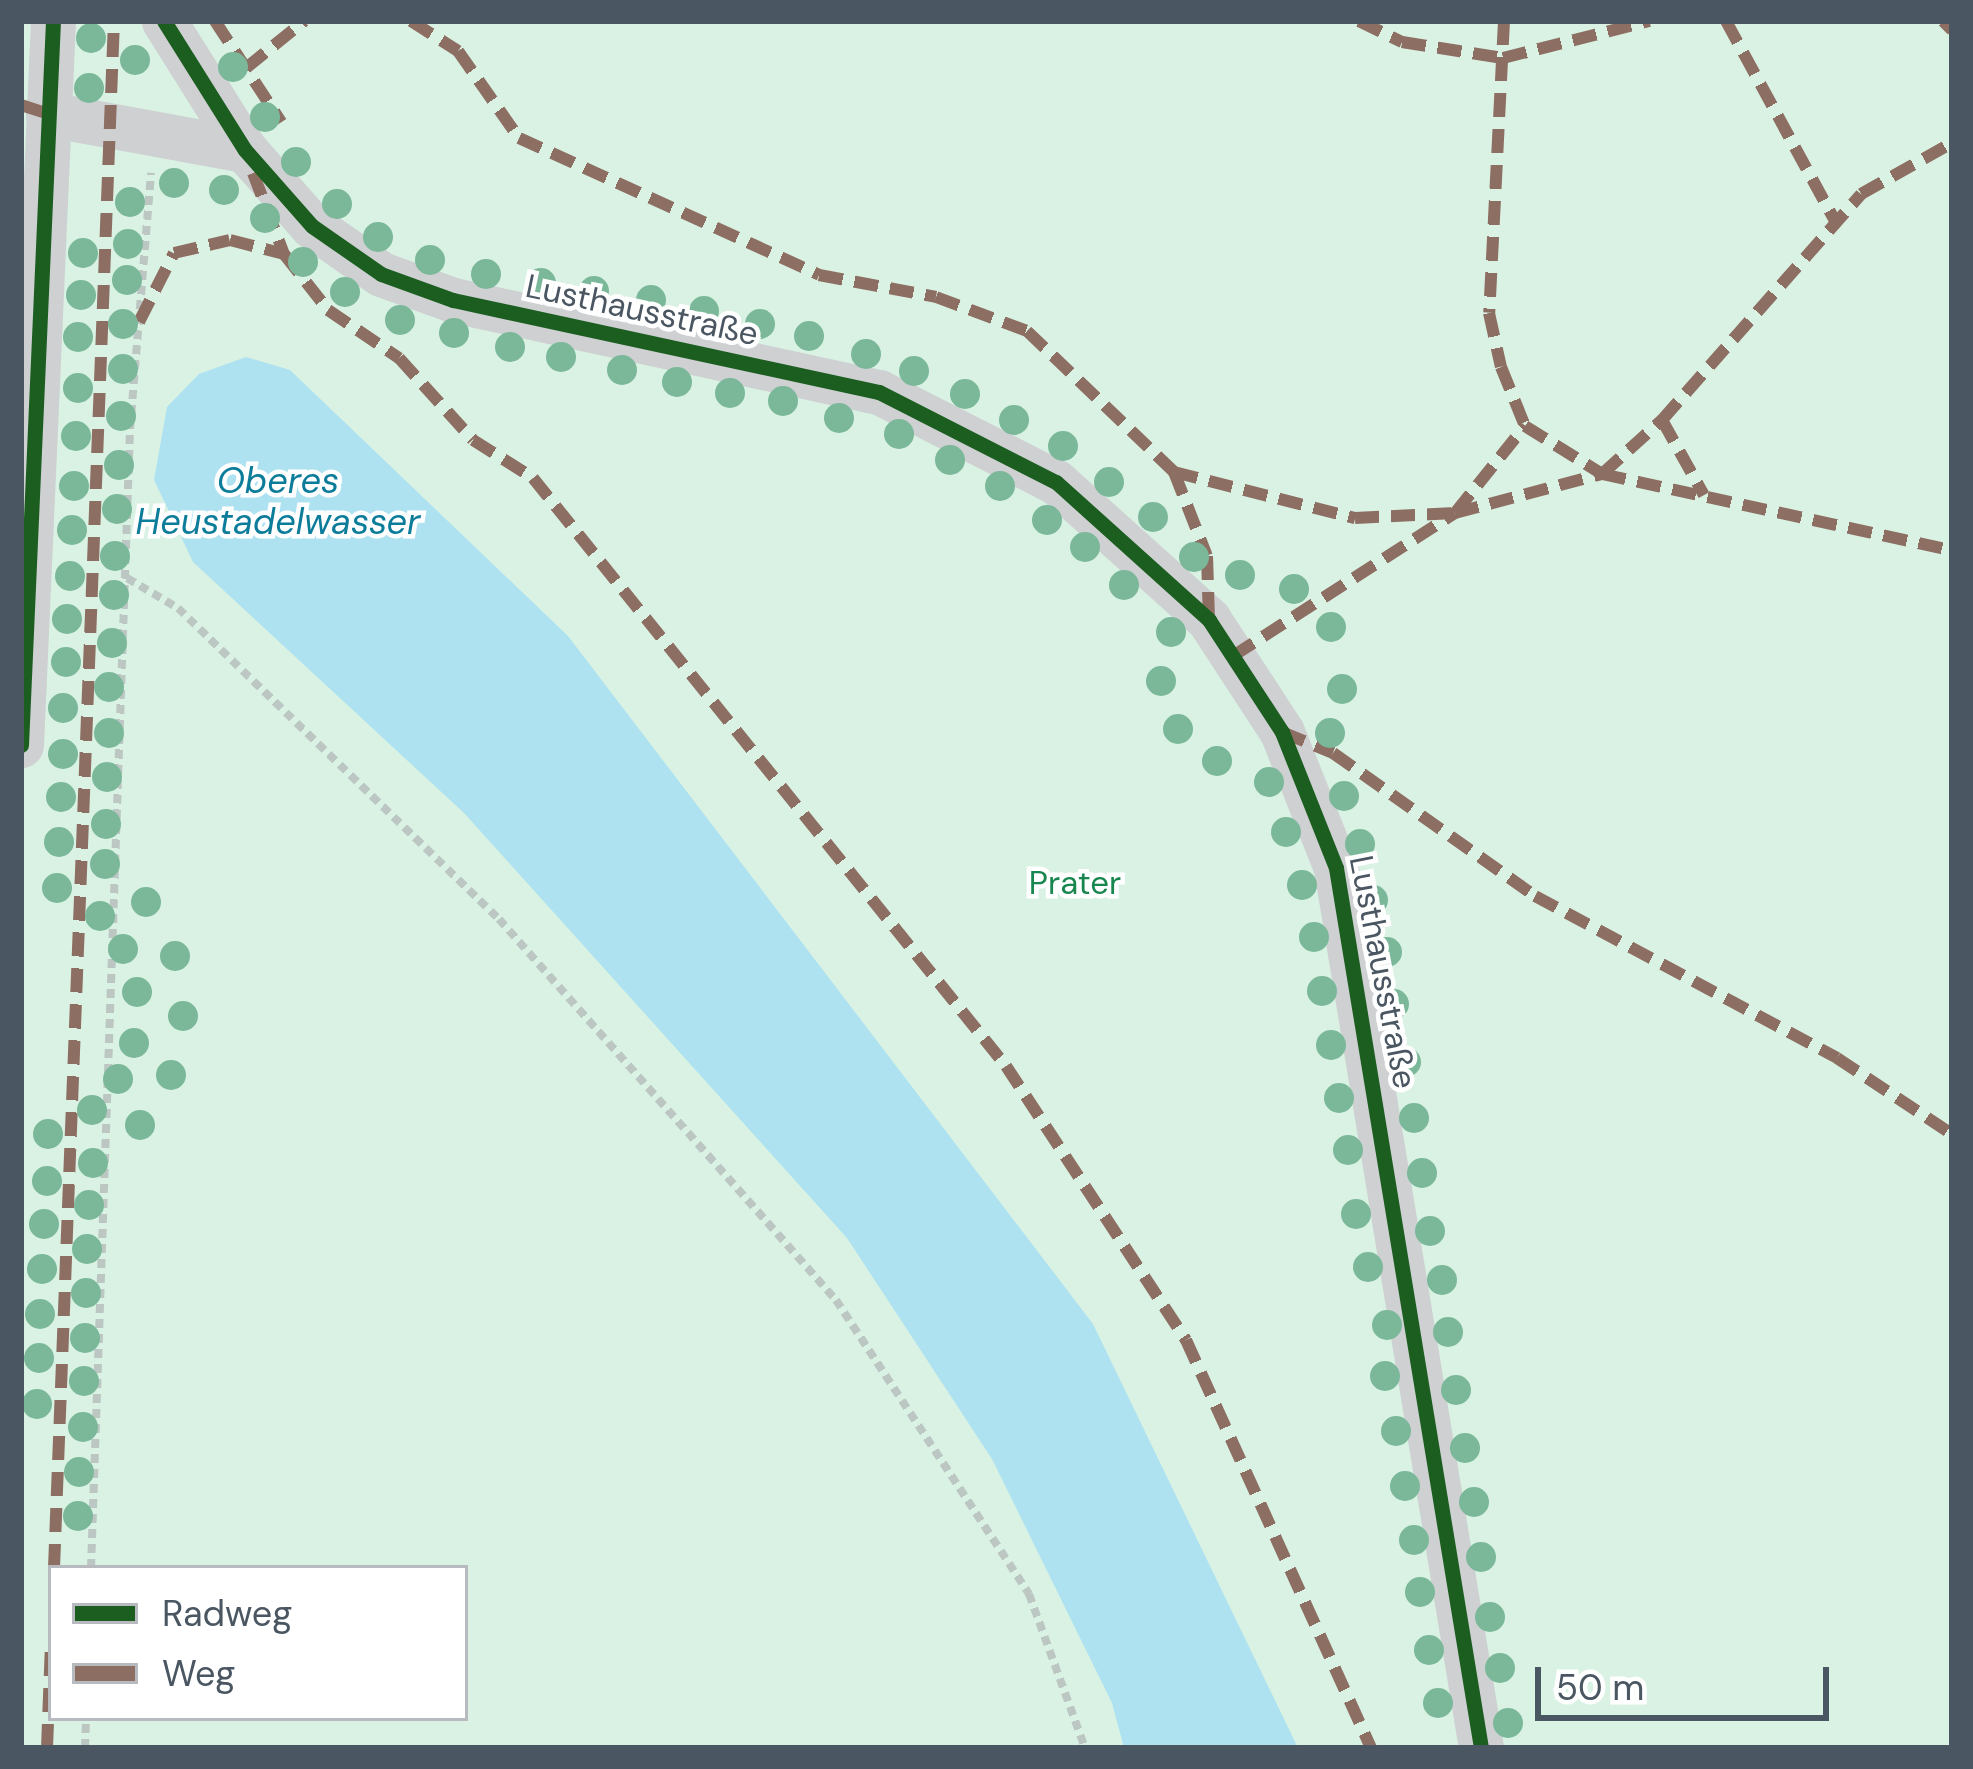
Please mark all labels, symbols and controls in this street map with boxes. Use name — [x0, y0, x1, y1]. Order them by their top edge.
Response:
street label: Lusthausstraße — [522, 266, 762, 354]
water label: Oberes Heustadelwasser — [136, 458, 420, 543]
street label: Lusthausstraße — [1341, 852, 1425, 1092]
park label: Prater — [1029, 863, 1121, 903]
legend — [48, 1565, 468, 1721]
text: Radweg — [162, 1590, 292, 1637]
scale bar — [1541, 1643, 1835, 1717]
text: Weg — [162, 1650, 235, 1697]
text: 50 m — [1556, 1664, 1644, 1711]

